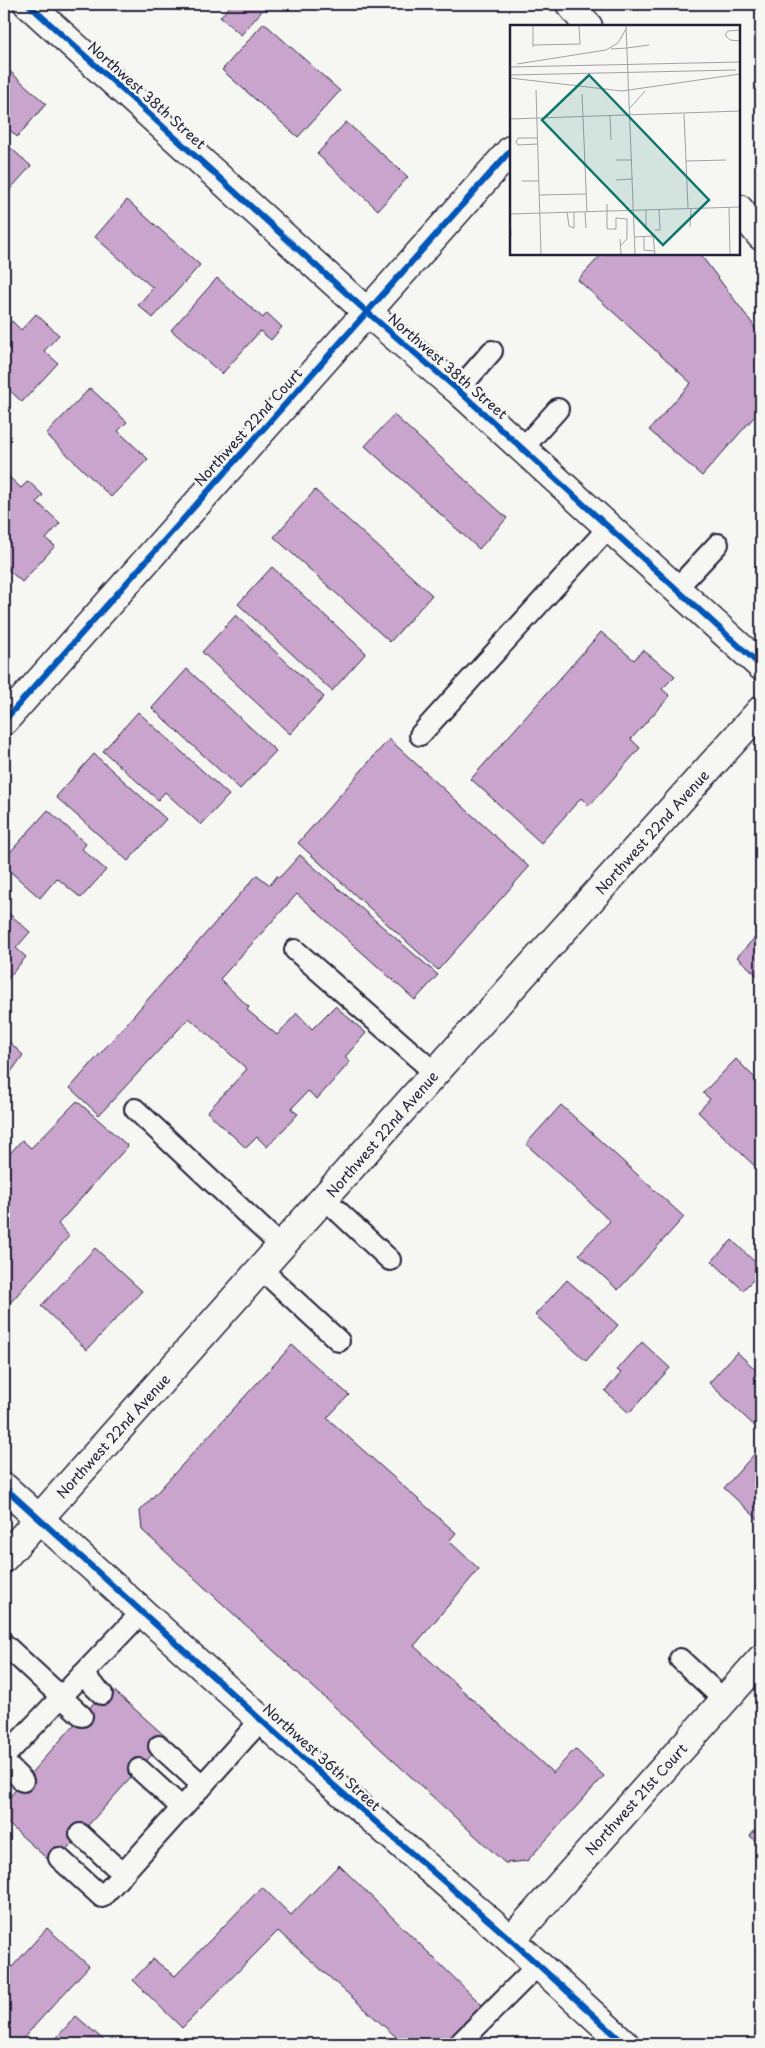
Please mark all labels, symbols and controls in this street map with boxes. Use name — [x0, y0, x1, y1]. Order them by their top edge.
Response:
inset map — [510, 25, 740, 255]
street label: Northwest 38th Street — [83, 36, 211, 154]
street label: Northwest 38th Street — [384, 308, 513, 424]
street label: Northwest 22nd Court — [189, 363, 307, 491]
street label: Northwest 22nd Avenue — [590, 765, 714, 899]
street label: Northwest 22nd Avenue — [321, 1066, 443, 1202]
street label: Northwest 22nd Avenue — [51, 1369, 175, 1503]
street label: Northwest 36th Street — [258, 1698, 386, 1816]
street label: Northwest 21st Court — [580, 1738, 692, 1860]

